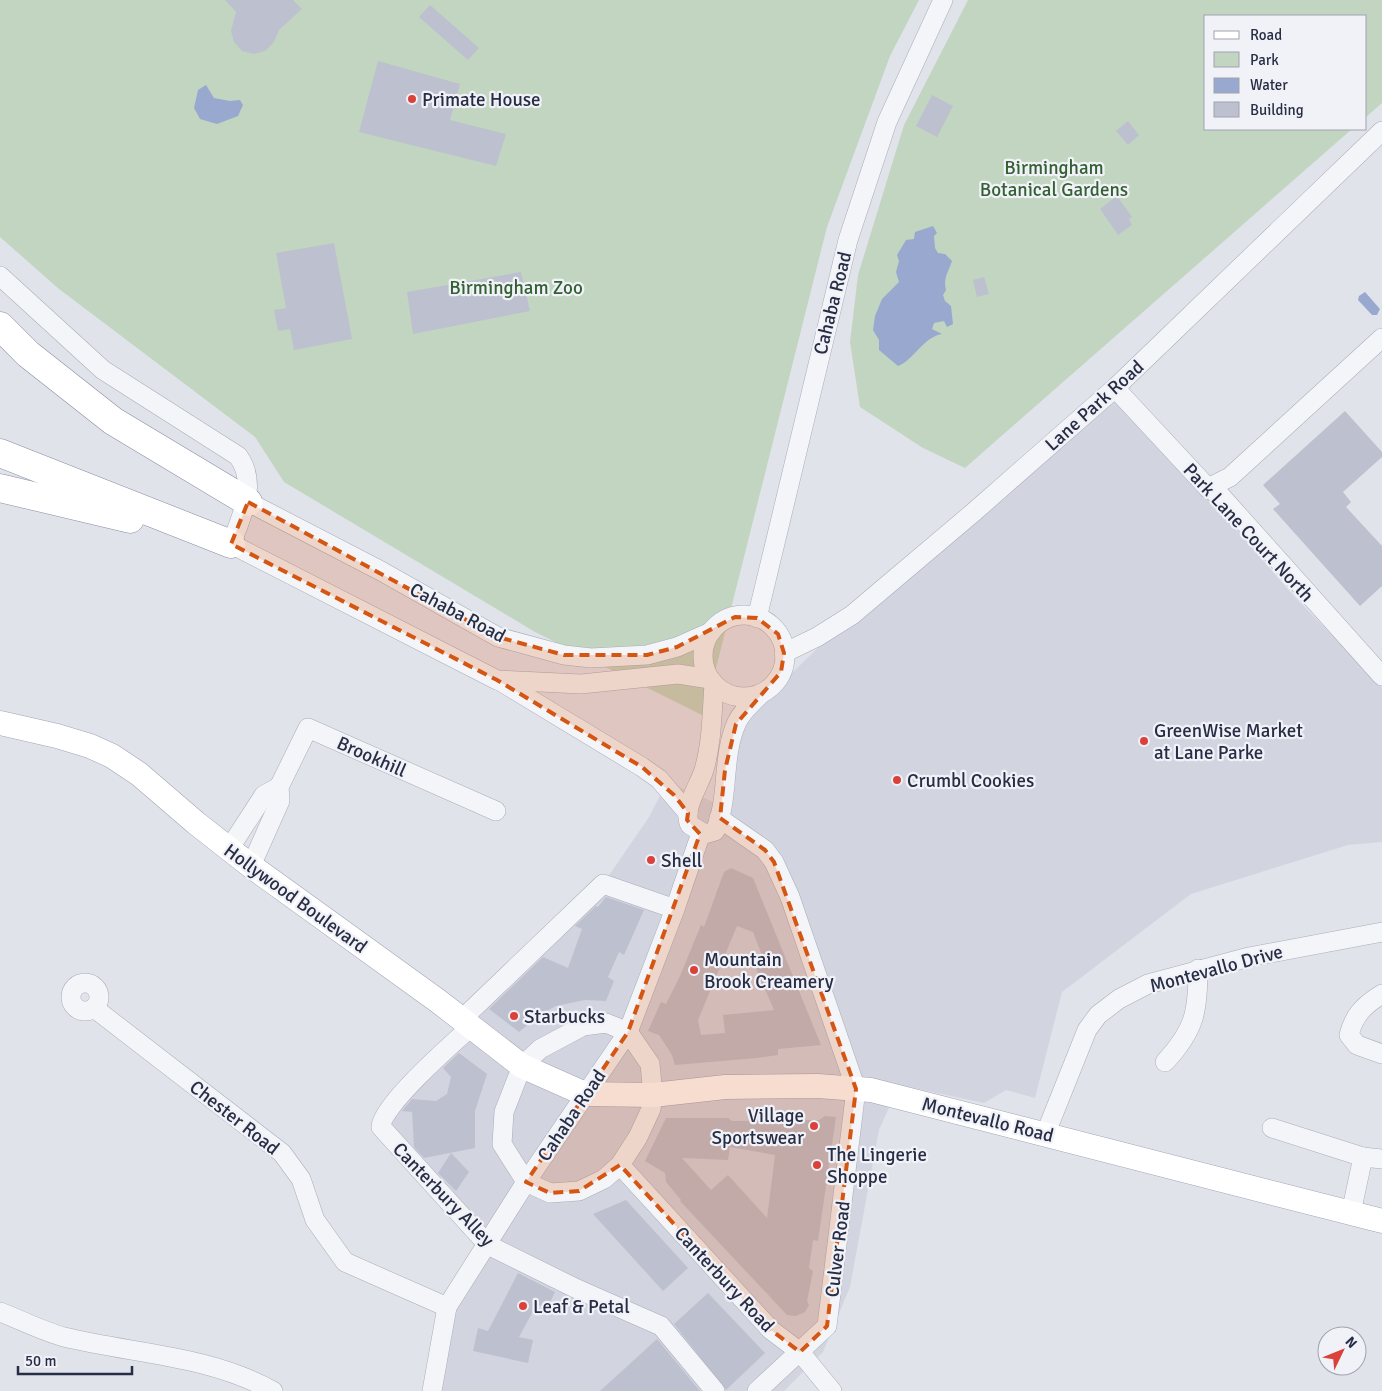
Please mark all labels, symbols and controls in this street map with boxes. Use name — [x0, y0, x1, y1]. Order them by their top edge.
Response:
legend — [1204, 15, 1367, 130]
text: Road — [1250, 26, 1282, 44]
text: Park — [1250, 51, 1279, 69]
text: Water — [1250, 76, 1288, 94]
place label: Primate House — [422, 88, 541, 112]
marker: Primate House — [406, 93, 418, 105]
text: Building — [1250, 101, 1304, 119]
park label: Birmingham Botanical Gardens — [980, 156, 1128, 202]
street label: Cahaba Road — [809, 249, 857, 357]
park label: Birmingham Zoo — [449, 276, 583, 300]
street label: Lane Park Road — [1040, 355, 1149, 456]
street label: Park Lane Court North — [1178, 458, 1319, 607]
street label: Cahaba Road — [405, 578, 510, 648]
place label: GreenWise Market at Lane Parke — [1154, 719, 1303, 765]
street label: Brookhill — [333, 731, 410, 783]
marker: GreenWise Market at Lane Parke — [1138, 735, 1150, 747]
place label: Crumbl Cookies — [907, 769, 1034, 793]
marker: Crumbl Cookies — [891, 774, 903, 786]
street label: Hollywood Boulevard — [219, 839, 372, 959]
place label: Shell — [661, 849, 702, 873]
marker: Shell — [645, 854, 657, 866]
street label: Montevallo Drive — [1147, 940, 1285, 998]
place label: Mountain Brook Creamery — [704, 948, 834, 994]
marker: Mountain Brook Creamery — [688, 964, 700, 976]
place label: Starbucks — [524, 1005, 605, 1029]
marker: Starbucks — [508, 1010, 520, 1022]
street label: Cahaba Road — [532, 1065, 611, 1166]
street label: Chester Road — [185, 1075, 284, 1160]
street label: Montevallo Road — [919, 1092, 1056, 1148]
place label: Village Sportswear — [712, 1104, 804, 1150]
marker: Village Sportswear — [808, 1120, 820, 1132]
street label: Canterbury Alley — [388, 1138, 499, 1252]
place label: The Lingerie Shoppe — [827, 1143, 927, 1189]
marker: The Lingerie Shoppe — [811, 1159, 823, 1171]
street label: Culver Road — [820, 1200, 856, 1299]
street label: Canterbury Road — [669, 1222, 779, 1338]
place label: Leaf & Petal — [533, 1295, 630, 1319]
marker: Leaf & Petal — [517, 1300, 529, 1312]
north arrow — [1317, 1326, 1367, 1376]
text: N — [1342, 1333, 1361, 1352]
scale bar — [18, 1344, 131, 1376]
text: 50 m — [25, 1352, 56, 1370]

